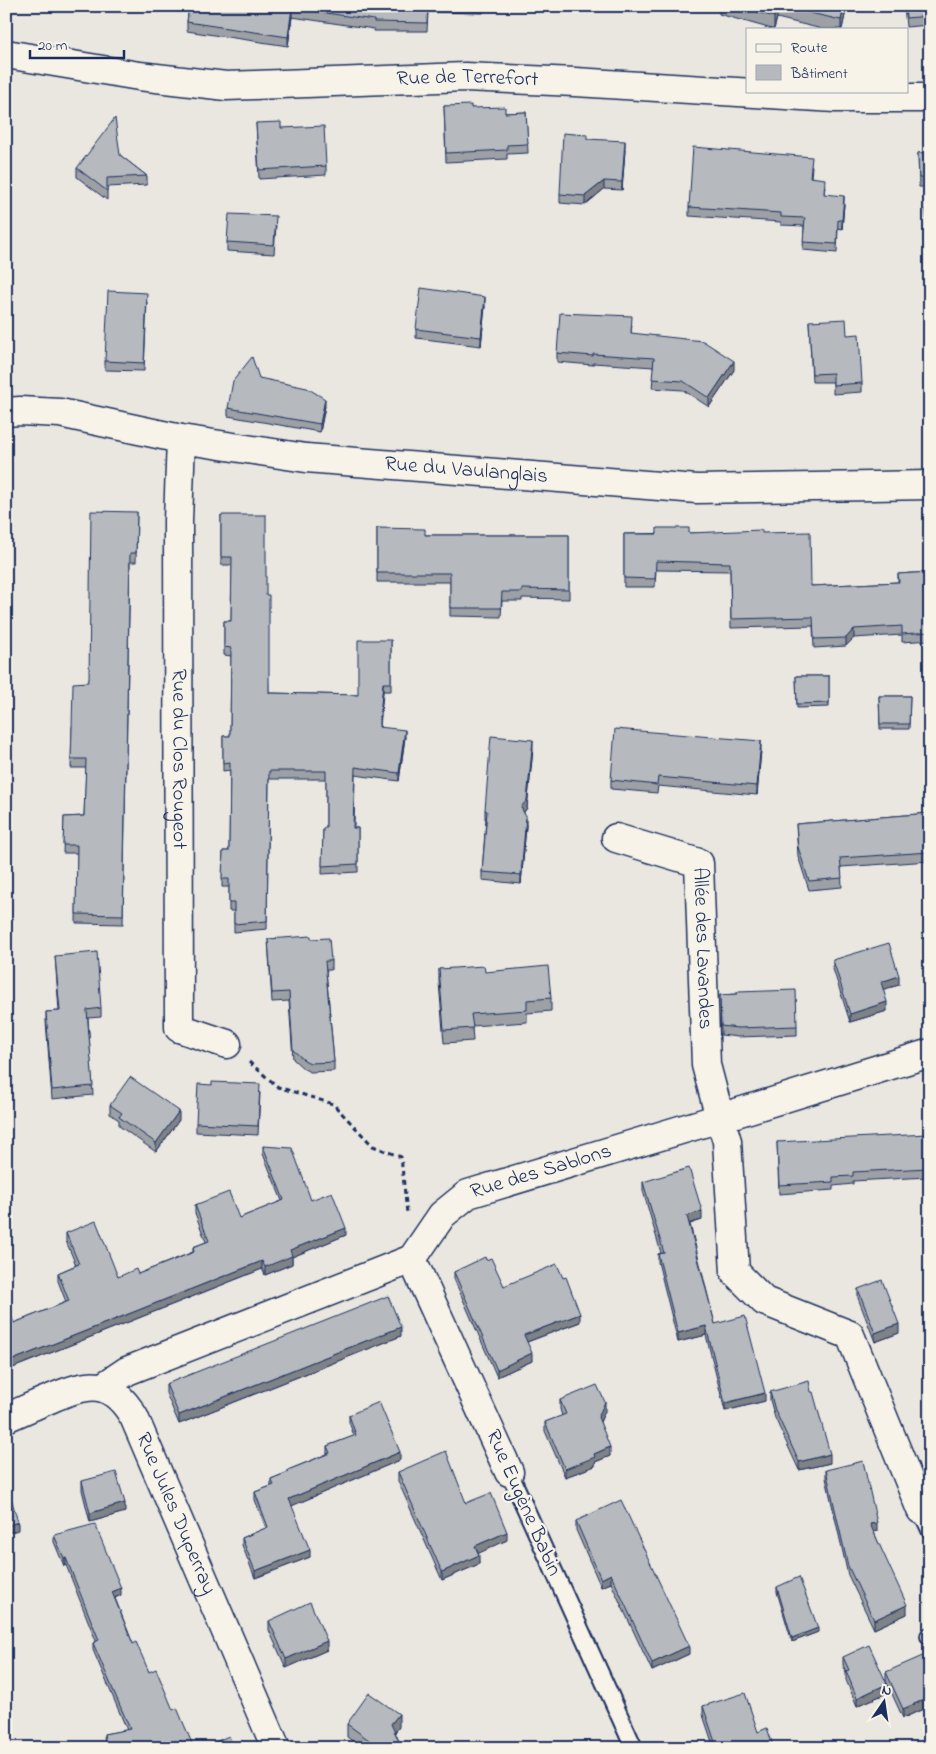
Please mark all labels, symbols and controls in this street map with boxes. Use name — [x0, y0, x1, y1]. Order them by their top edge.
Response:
scale bar — [30, 28, 124, 60]
legend — [746, 28, 908, 92]
text: 20 m — [38, 35, 68, 57]
text: Route — [791, 37, 828, 59]
street label: Rue de Terrefort — [396, 62, 539, 95]
text: Bâtiment — [790, 63, 848, 85]
street label: Rue du Vaulanglais — [383, 449, 549, 492]
street label: Rue du Clos Rougeot — [162, 669, 194, 849]
street label: Allée des Lavandes — [684, 867, 720, 1030]
street label: Rue des Sablons — [467, 1137, 615, 1207]
street label: Rue Eugène Babin — [475, 1425, 569, 1582]
street label: Rue Jules Duperray — [128, 1428, 224, 1600]
north arrow — [858, 1676, 908, 1726]
text: N — [880, 1680, 894, 1702]

